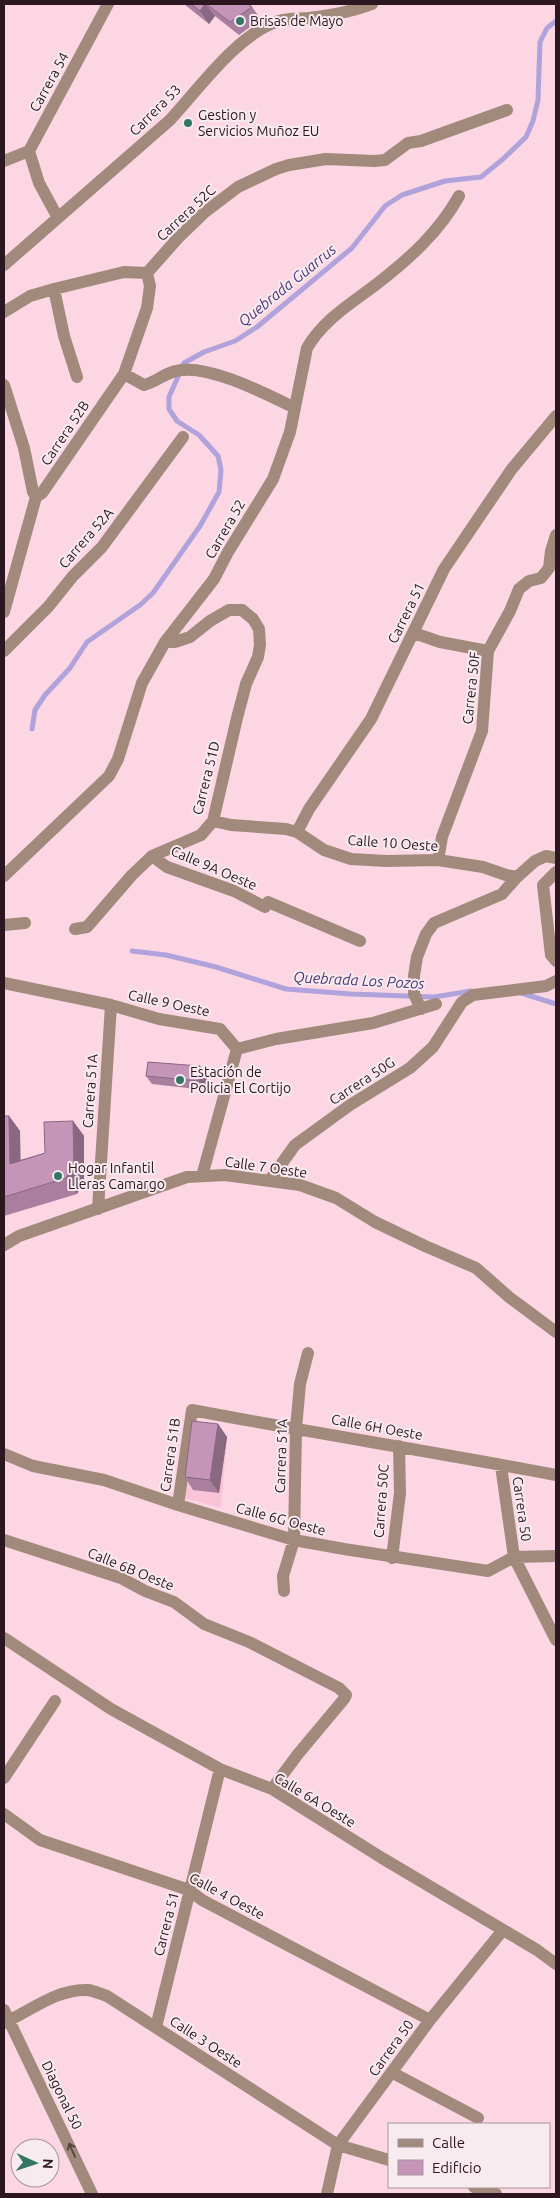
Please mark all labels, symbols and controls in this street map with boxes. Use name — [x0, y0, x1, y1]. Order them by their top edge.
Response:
place label: Brisas de Mayo — [250, 13, 344, 29]
marker: Brisas de Mayo — [234, 15, 246, 27]
street label: Carrera 54 — [26, 49, 72, 115]
street label: Carrera 53 — [126, 81, 184, 139]
place label: Gestion y Servicios Muñoz EU — [198, 107, 319, 139]
marker: Gestion y Servicios Muñoz EU — [182, 117, 194, 129]
street label: Carrera 52C — [153, 182, 219, 244]
water label: Quebrada Guarrus — [235, 240, 340, 330]
street label: Carrera 52B — [38, 398, 93, 468]
street label: Carrera 52 — [202, 497, 248, 561]
street label: Carrera 52A — [55, 505, 117, 571]
street label: Carrera 51 — [384, 580, 428, 646]
street label: Carrera 50F — [459, 651, 483, 725]
street label: Carrera 51D — [189, 739, 223, 817]
street label: Calle 10 Oeste — [347, 832, 439, 854]
street label: Calle 9A Oeste — [168, 843, 260, 893]
water label: Quebrada Los Pozos — [293, 968, 426, 993]
street label: Calle 9 Oeste — [127, 987, 211, 1019]
street label: Carrera 51A — [79, 1053, 101, 1129]
street label: Carrera 50G — [326, 1054, 398, 1108]
place label: Estación de Policia El Cortijo — [190, 1064, 291, 1096]
marker: Estación de Policia El Cortijo — [174, 1074, 186, 1086]
street label: Calle 7 Oeste — [224, 1153, 308, 1181]
place label: Hogar Infantil Lleras Camargo — [68, 1160, 165, 1192]
marker: Hogar Infantil Lleras Camargo — [52, 1170, 64, 1182]
street label: Calle 6H Oeste — [330, 1411, 424, 1443]
street label: Carrera 51B — [157, 1417, 183, 1493]
street label: Carrera 51A — [272, 1418, 290, 1494]
street label: Carrera 50C — [370, 1463, 392, 1539]
street label: Carrera 50 — [510, 1475, 535, 1543]
street label: Calle 6G Oeste — [234, 1499, 328, 1539]
street label: Calle 6B Oeste — [85, 1544, 177, 1594]
street label: Calle 6A Oeste — [271, 1769, 359, 1831]
street label: Calle 4 Oeste — [187, 1869, 267, 1923]
street label: Carrera 51 — [150, 1890, 182, 1958]
street label: Calle 3 Oeste — [167, 2013, 245, 2071]
street label: Carrera 50 — [365, 2017, 417, 2079]
street label: Diagonal 50 — [38, 2058, 86, 2132]
legend — [388, 2123, 550, 2188]
text: Calle — [432, 2134, 465, 2151]
north arrow — [10, 2138, 60, 2188]
one-way arrow — [66, 2143, 76, 2158]
text: N — [40, 2158, 56, 2169]
text: Edificio — [432, 2159, 481, 2176]

